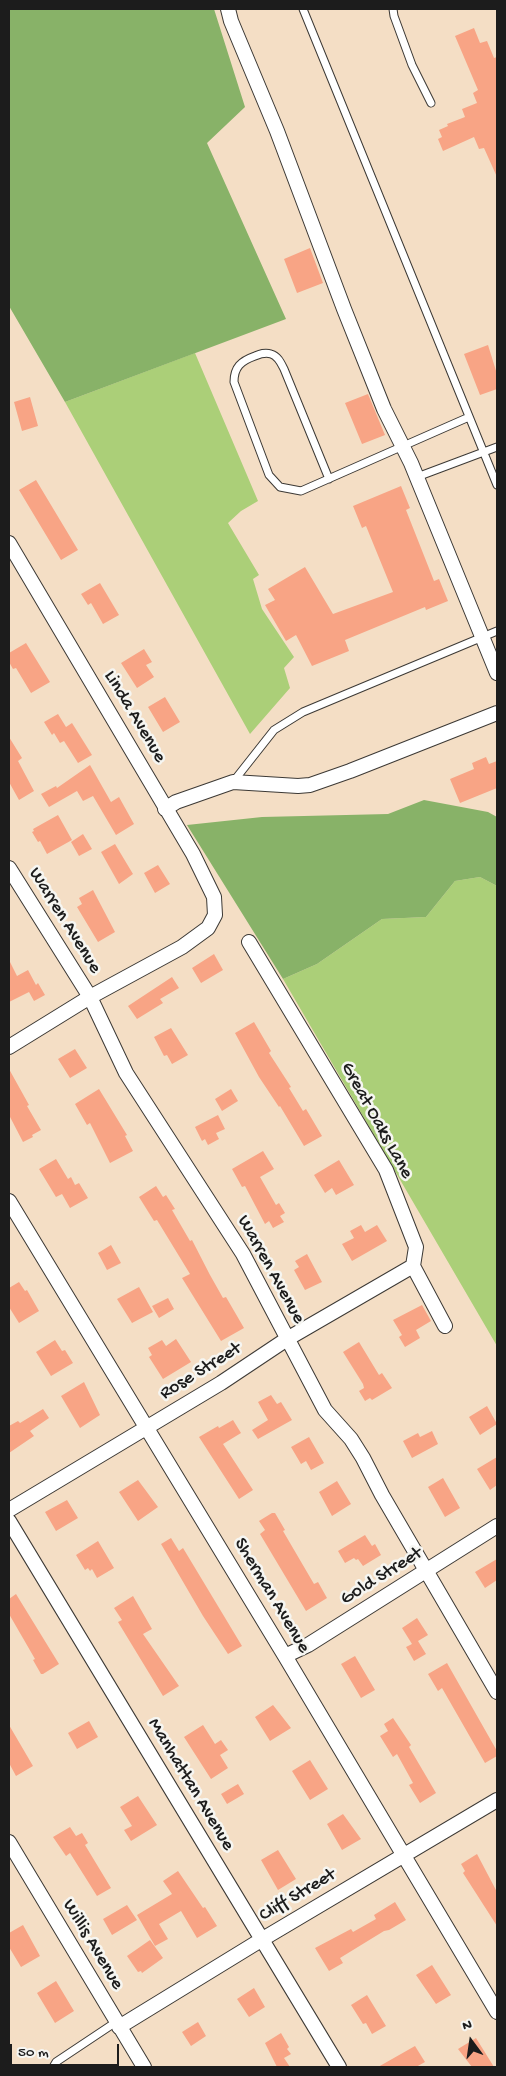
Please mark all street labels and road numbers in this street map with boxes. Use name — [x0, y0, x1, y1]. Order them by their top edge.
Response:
street label: Linda Avenue — [98, 667, 170, 767]
street label: Warren Avenue — [22, 864, 106, 978]
street label: Great Oaks Lane — [335, 1059, 417, 1183]
street label: Warren Avenue — [231, 1212, 309, 1328]
street label: Rose Street — [156, 1338, 246, 1406]
street label: Sherman Avenue — [228, 1534, 314, 1658]
street label: Gold Street — [337, 1543, 427, 1611]
street label: Manhattan Avenue — [142, 1715, 238, 1855]
street label: Cliff Street — [256, 1864, 340, 1928]
street label: Willis Avenue — [56, 1896, 128, 1994]

